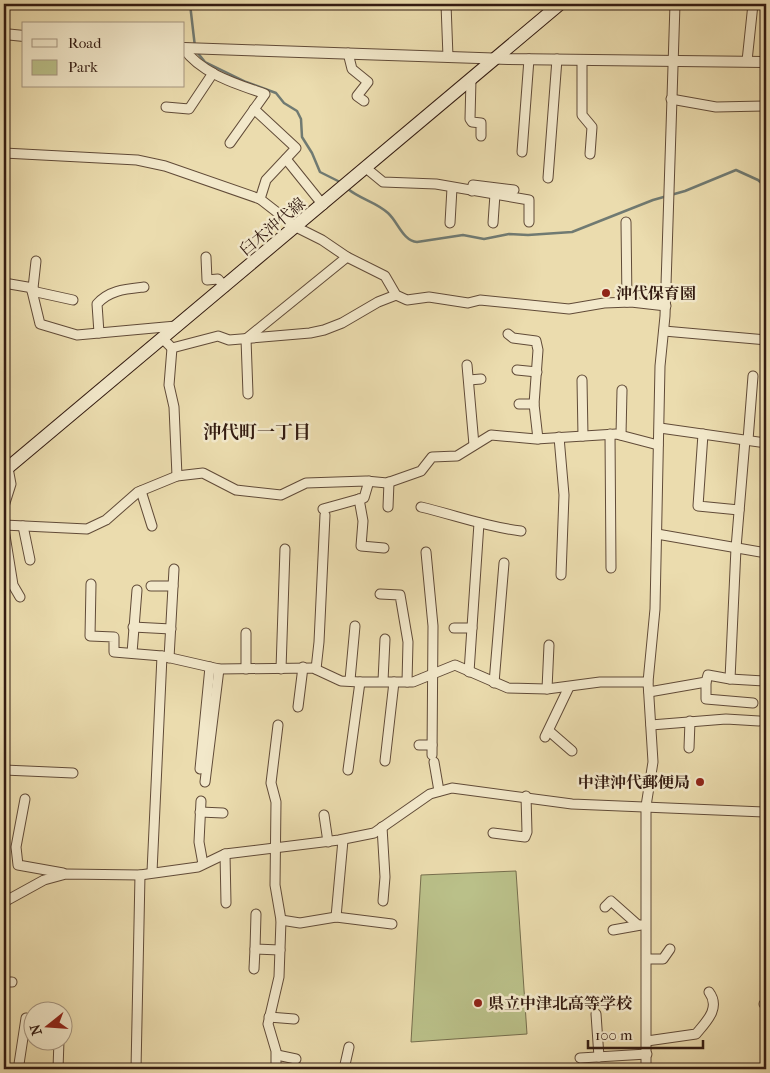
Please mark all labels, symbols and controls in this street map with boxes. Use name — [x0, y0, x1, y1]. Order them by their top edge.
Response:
legend — [22, 22, 185, 88]
text: Road — [68, 34, 102, 52]
text: Park — [68, 58, 98, 76]
street label: 臼木沖代線 — [236, 193, 309, 259]
place label: 沖代保育園 — [616, 284, 696, 303]
marker: 沖代保育園 — [600, 287, 612, 299]
district label: 沖代町一丁目 — [203, 422, 311, 443]
place label: 中津沖代郵便局 — [578, 773, 690, 792]
marker: 中津沖代郵便局 — [694, 776, 706, 788]
place label: 県立中津北高等学校 — [488, 994, 633, 1013]
marker: 県立中津北高等学校 — [472, 997, 484, 1009]
north arrow — [22, 1000, 72, 1050]
scale bar — [588, 1018, 702, 1050]
text: N — [26, 1022, 46, 1037]
text: 100 m — [595, 1026, 633, 1044]

